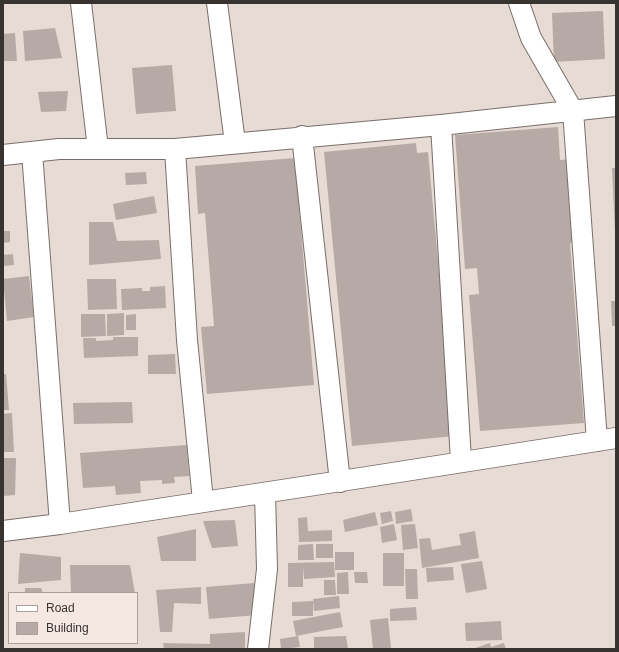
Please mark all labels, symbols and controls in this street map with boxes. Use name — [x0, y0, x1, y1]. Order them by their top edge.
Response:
legend — [8, 592, 138, 644]
text: Road — [46, 601, 75, 615]
text: Building — [46, 621, 89, 635]

